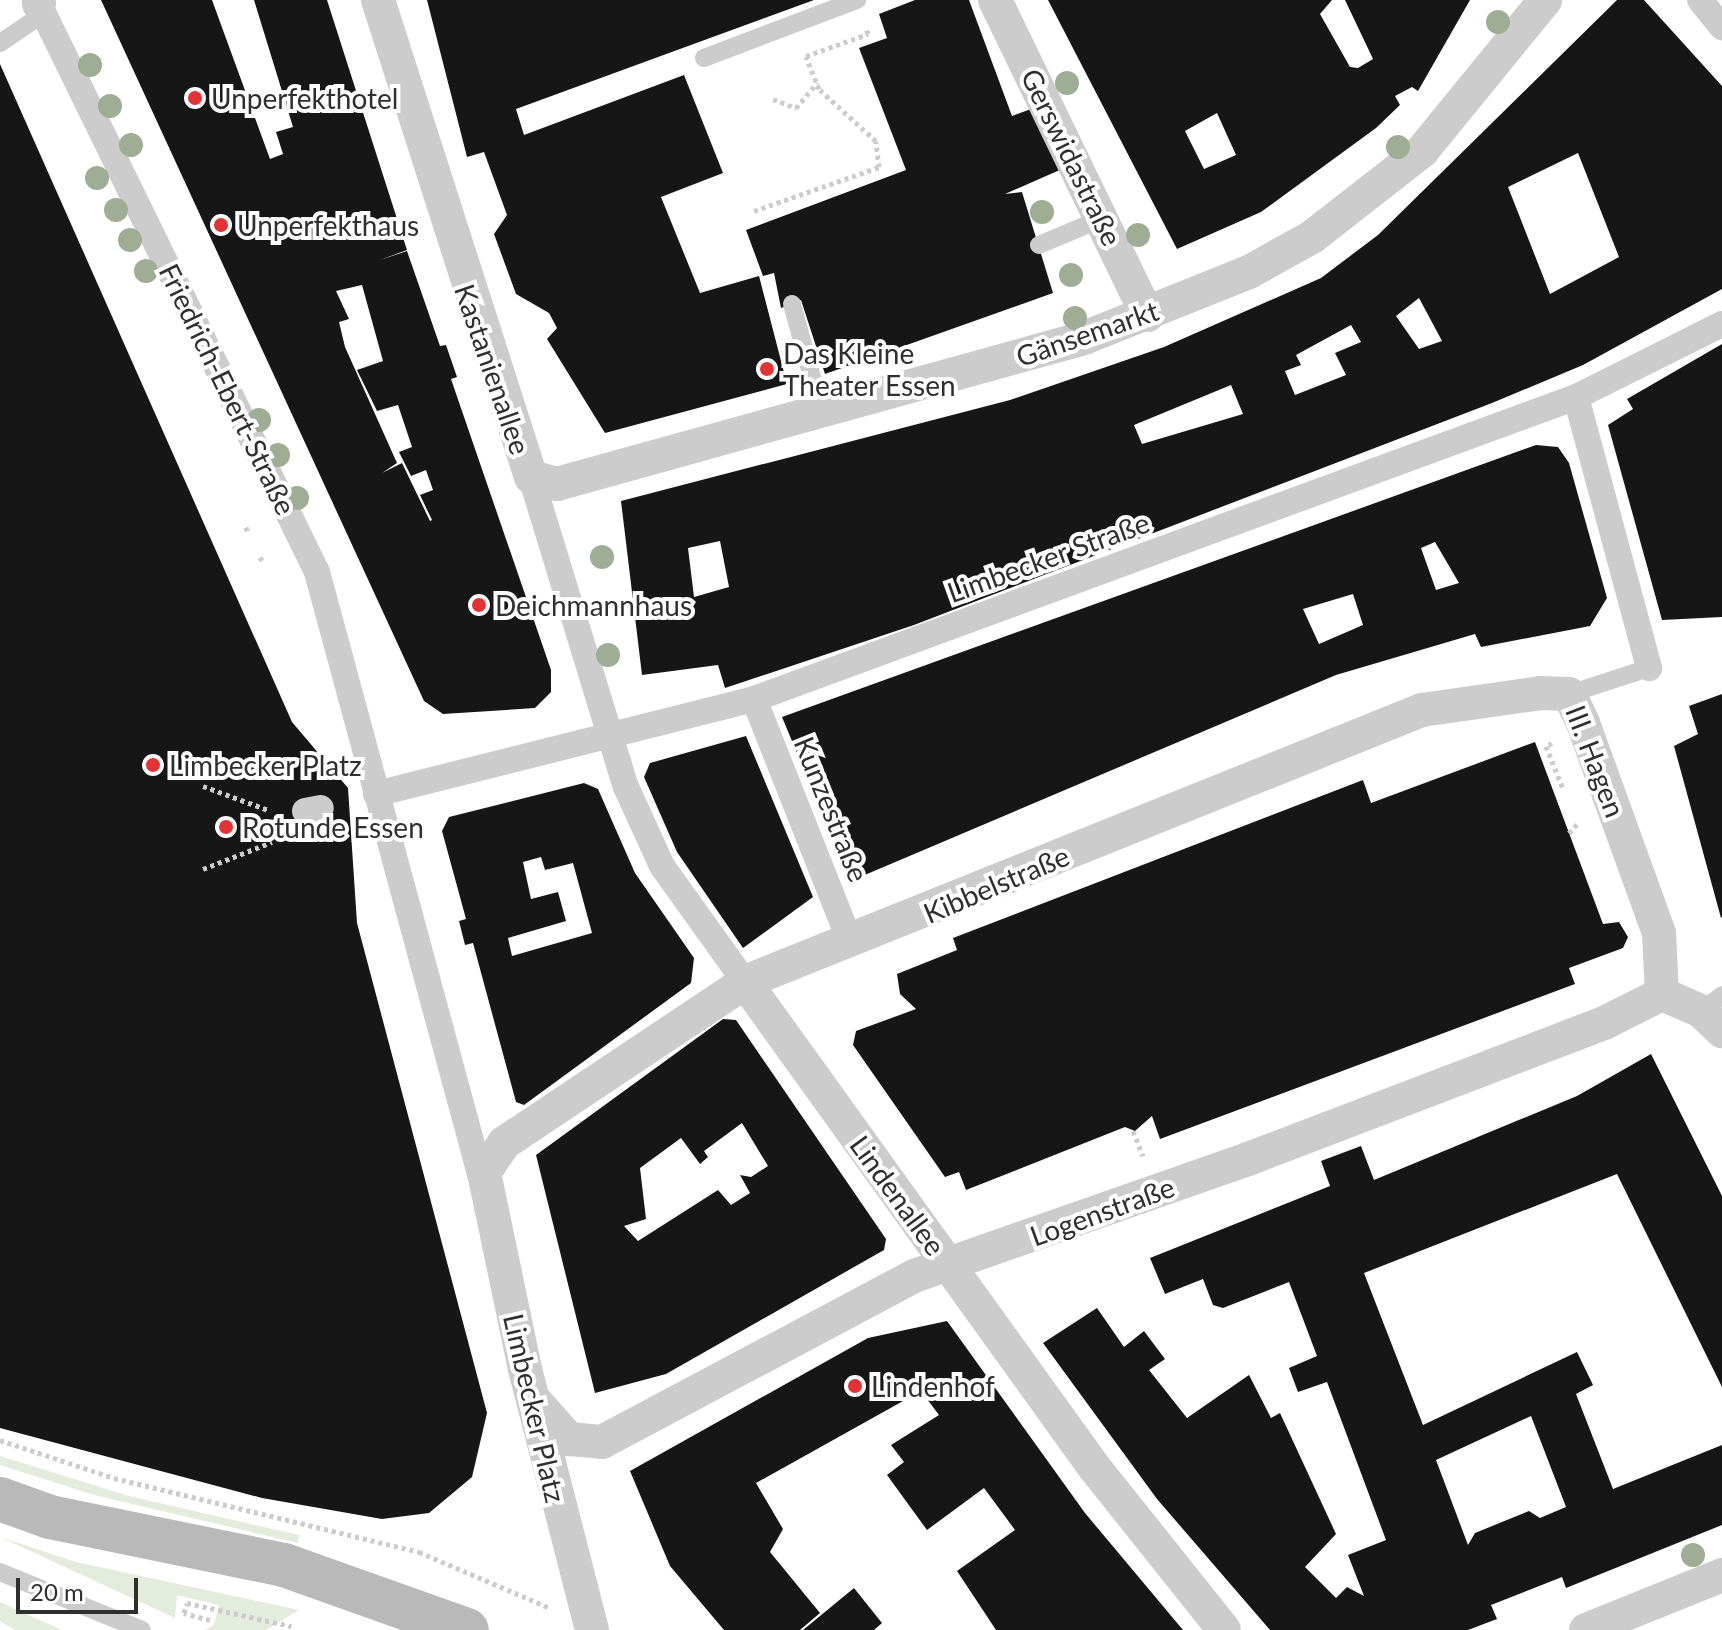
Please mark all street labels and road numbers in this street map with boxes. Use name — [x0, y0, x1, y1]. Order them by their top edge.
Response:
street label: Gerswidastraße — [1015, 63, 1129, 251]
street label: Friedrich-Ebert-Straße — [153, 258, 303, 520]
street label: Kastanienallee — [448, 279, 538, 459]
street label: Gänsemarkt — [1011, 293, 1163, 373]
street label: Limbecker Straße — [942, 505, 1154, 609]
street label: III. Hagen — [1559, 700, 1633, 822]
street label: Kunzestraße — [788, 732, 876, 886]
street label: Kibbelstraße — [918, 838, 1074, 930]
street label: Lindenallee — [843, 1129, 953, 1261]
street label: Logenstraße — [1025, 1169, 1179, 1253]
street label: Limbecker Platz — [497, 1310, 573, 1506]

